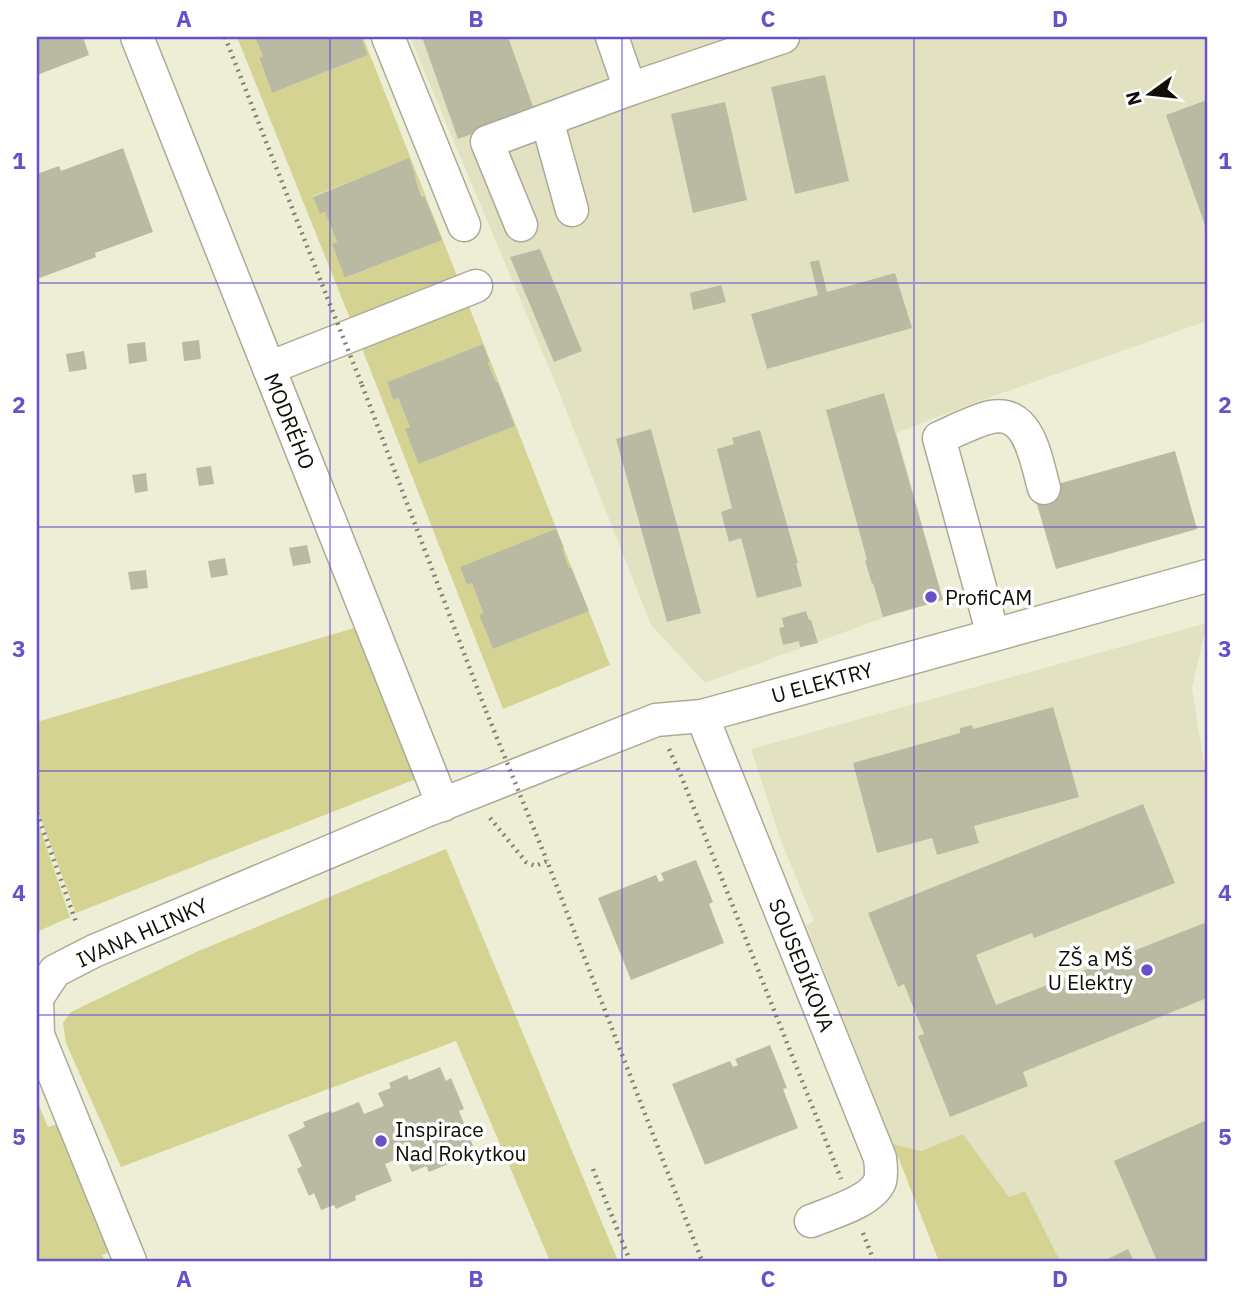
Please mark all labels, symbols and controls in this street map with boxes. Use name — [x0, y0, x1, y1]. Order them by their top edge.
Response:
text: A — [176, 3, 192, 33]
text: B — [468, 3, 484, 33]
text: C — [761, 3, 776, 33]
text: D — [1052, 3, 1068, 33]
north arrow — [1114, 60, 1184, 130]
text: N — [1120, 89, 1147, 108]
text: 1 — [12, 145, 26, 175]
text: 1 — [1218, 145, 1232, 175]
street label: MODRÉHO — [258, 369, 322, 473]
text: 2 — [12, 389, 26, 419]
text: 2 — [1218, 389, 1232, 419]
place label: ProfiCAM — [945, 583, 1032, 611]
marker: ProfiCAM — [923, 589, 939, 605]
text: 3 — [12, 633, 26, 663]
text: 3 — [1218, 633, 1232, 663]
street label: U ELEKTRY — [768, 655, 876, 709]
text: 4 — [12, 877, 26, 907]
text: 4 — [1218, 877, 1232, 907]
street label: IVANA HLINKY — [72, 890, 213, 973]
street label: SOUSEDÍKOVA — [763, 894, 841, 1036]
place label: ZŠ a MŠ U Elektry — [1048, 944, 1134, 996]
marker: ZŠ a MŠ U Elektry — [1139, 962, 1155, 978]
place label: Inspirace Nad Rokytkou — [395, 1115, 526, 1167]
text: 5 — [12, 1121, 26, 1151]
text: 5 — [1218, 1121, 1232, 1151]
marker: Inspirace Nad Rokytkou — [373, 1133, 389, 1149]
text: A — [176, 1263, 192, 1293]
text: B — [468, 1263, 484, 1293]
text: C — [761, 1263, 776, 1293]
text: D — [1052, 1263, 1068, 1293]

